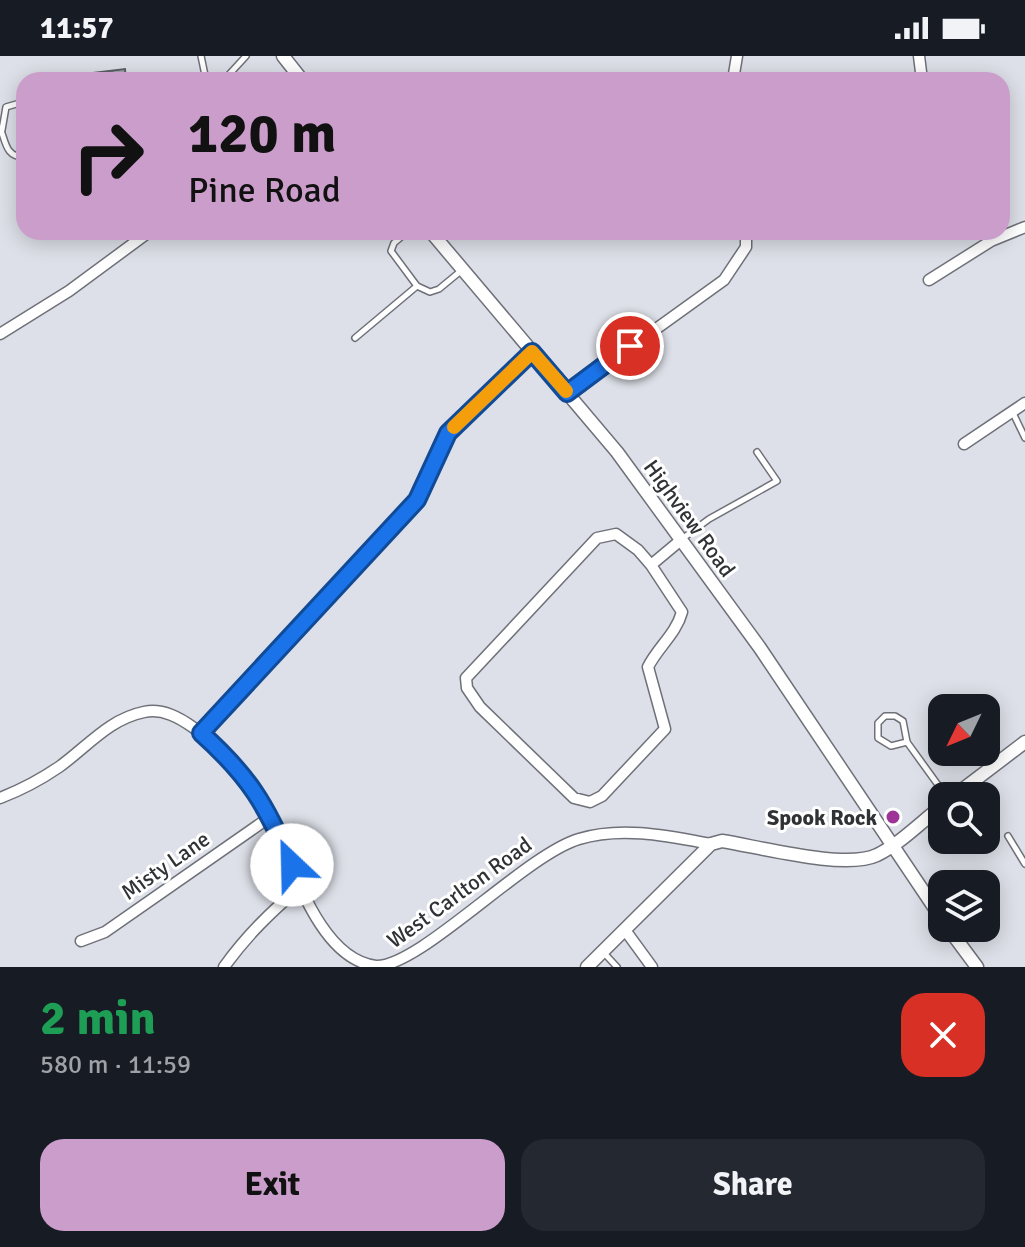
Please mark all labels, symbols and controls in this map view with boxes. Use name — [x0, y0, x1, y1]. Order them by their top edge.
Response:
text: 11:57 — [40, 10, 114, 47]
text: 120 m — [188, 99, 336, 168]
icon: right — [56, 104, 160, 208]
text: Pine Road — [188, 168, 341, 213]
pin — [596, 312, 664, 380]
icon: arrive — [608, 324, 652, 368]
street label: Highview Road — [638, 454, 741, 582]
north arrow — [928, 694, 1000, 766]
map controls — [928, 694, 1000, 942]
button: search — [928, 782, 1000, 854]
place label: Spook Rock — [767, 804, 877, 831]
marker: Spook Rock — [884, 808, 902, 826]
position arrow — [250, 823, 334, 907]
street label: Misty Lane — [116, 825, 215, 906]
street label: West Carlton Road — [382, 831, 537, 954]
button: layers — [928, 870, 1000, 942]
text: 2 min — [40, 989, 156, 1048]
button: close — [901, 993, 985, 1077]
text: 580 m · 11:59 — [40, 1049, 191, 1081]
button: Exit — [40, 1139, 505, 1231]
button: Share — [521, 1139, 985, 1231]

